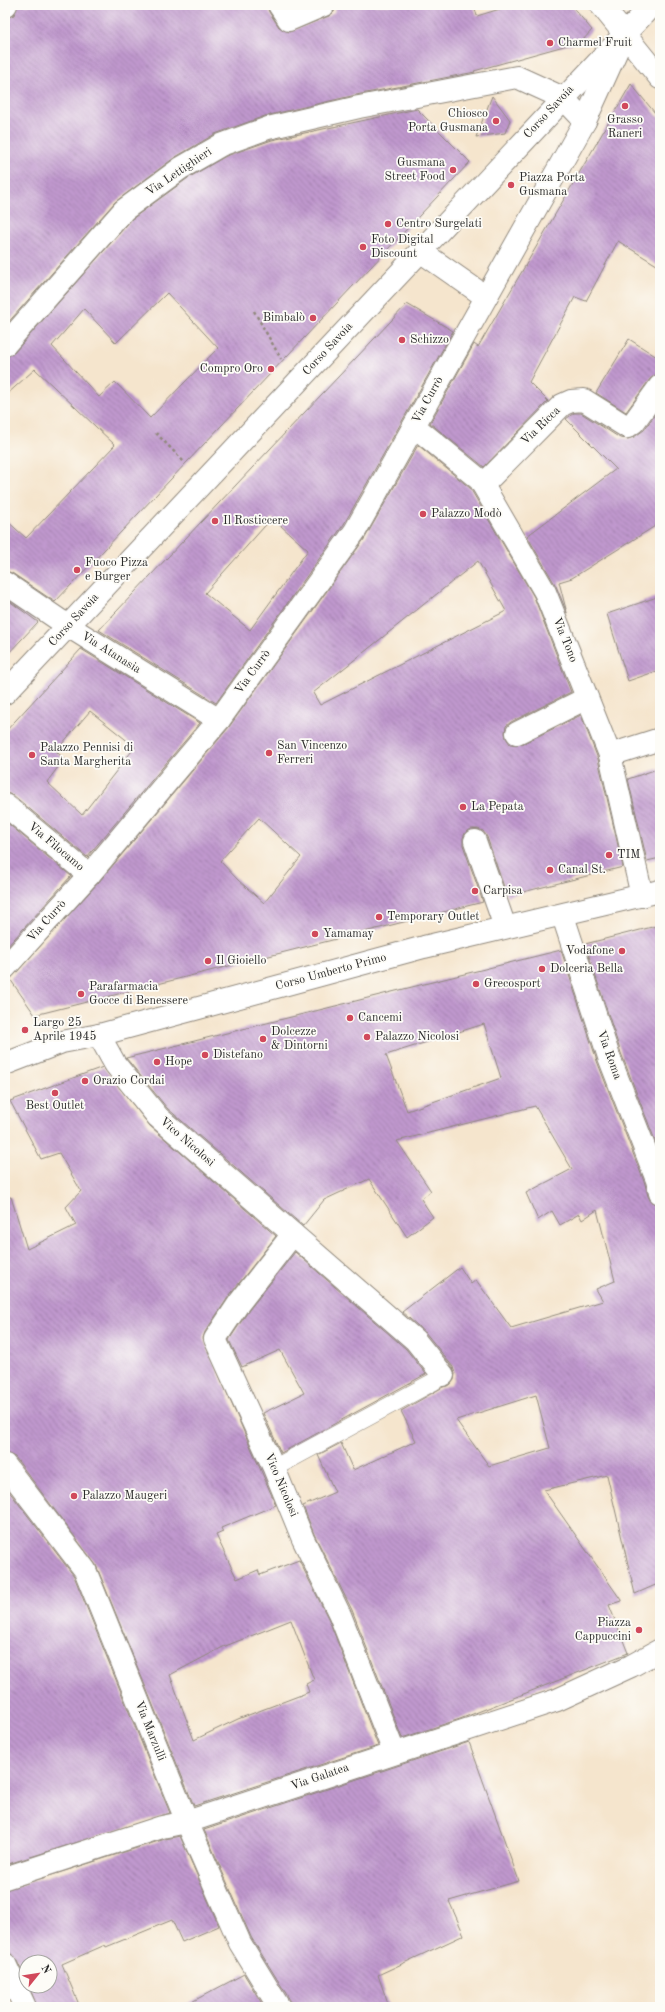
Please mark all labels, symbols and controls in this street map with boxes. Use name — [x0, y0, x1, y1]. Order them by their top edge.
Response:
place label: Charmel Fruit — [558, 37, 632, 49]
marker: Charmel Fruit — [545, 38, 555, 48]
street label: Corso Savoia — [522, 83, 576, 141]
marker: Grasso Raneri — [620, 101, 630, 111]
place label: Chiosco Porta Gusmana — [408, 108, 488, 134]
place label: Grasso Raneri — [607, 114, 643, 140]
marker: Chiosco Porta Gusmana — [491, 116, 501, 126]
street label: Via Lettighieri — [144, 146, 214, 198]
place label: Gusmana Street Food — [384, 157, 445, 183]
marker: Gusmana Street Food — [448, 165, 458, 175]
place label: Piazza Porta Gusmana — [519, 172, 585, 198]
marker: Piazza Porta Gusmana — [506, 180, 516, 190]
place label: Centro Surgelati — [396, 218, 482, 230]
marker: Centro Surgelati — [383, 219, 393, 229]
place label: Foto Digital Discount — [371, 234, 433, 260]
marker: Foto Digital Discount — [358, 242, 368, 252]
place label: Bimbalò — [263, 312, 305, 324]
marker: Bimbalò — [308, 313, 318, 323]
street label: Corso Savoia — [301, 320, 355, 378]
place label: Schizzo — [410, 334, 449, 346]
marker: Schizzo — [397, 335, 407, 345]
place label: Compro Oro — [200, 363, 263, 375]
marker: Compro Oro — [266, 364, 276, 374]
street label: Via Currò — [410, 375, 446, 425]
street label: Via Ricca — [519, 404, 563, 448]
place label: Palazzo Modò — [431, 508, 502, 520]
marker: Palazzo Modò — [418, 509, 428, 519]
place label: Il Rosticcere — [223, 515, 288, 527]
marker: Il Rosticcere — [210, 516, 220, 526]
place label: Fuoco Pizza e Burger — [85, 557, 148, 583]
marker: Fuoco Pizza e Burger — [72, 565, 82, 575]
street label: Corso Savoia — [47, 591, 101, 649]
street label: Via Tono — [551, 616, 579, 664]
street label: Via Atanasia — [79, 630, 143, 676]
street label: Via Currò — [233, 648, 273, 696]
place label: San Vincenzo Ferreri — [277, 740, 347, 766]
place label: Palazzo Pennisi di Santa Margherita — [40, 742, 133, 768]
marker: San Vincenzo Ferreri — [264, 748, 274, 758]
marker: Palazzo Pennisi di Santa Margherita — [27, 750, 37, 760]
place label: La Pepata — [471, 801, 524, 813]
marker: La Pepata — [458, 802, 468, 812]
street label: Via Filocamo — [26, 820, 86, 874]
place label: TIM — [617, 849, 640, 861]
marker: TIM — [604, 850, 614, 860]
place label: Canal St. — [558, 864, 606, 876]
marker: Canal St. — [545, 865, 555, 875]
place label: Carpisa — [483, 885, 523, 897]
marker: Carpisa — [470, 886, 480, 896]
street label: Via Currò — [25, 898, 69, 944]
place label: Temporary Outlet — [387, 911, 479, 923]
marker: Temporary Outlet — [374, 912, 384, 922]
place label: Yamamay — [323, 928, 375, 940]
marker: Yamamay — [310, 929, 320, 939]
place label: Vodafone — [566, 945, 614, 957]
marker: Vodafone — [617, 946, 627, 956]
street label: Corso Umberto Primo — [274, 951, 388, 993]
place label: Il Gioiello — [216, 955, 266, 967]
marker: Il Gioiello — [203, 956, 213, 966]
place label: Dolceria Bella — [550, 963, 623, 975]
marker: Dolceria Bella — [537, 964, 547, 974]
place label: Grecosport — [484, 978, 541, 990]
marker: Grecosport — [471, 979, 481, 989]
place label: Parafarmacia Gocce di Benessere — [89, 981, 188, 1007]
marker: Parafarmacia Gocce di Benessere — [76, 989, 86, 999]
place label: Cancemi — [358, 1012, 402, 1024]
marker: Cancemi — [345, 1013, 355, 1023]
place label: Largo 25 Aprile 1945 — [33, 1016, 97, 1043]
marker: Largo 25 Aprile 1945 — [20, 1025, 30, 1035]
place label: Dolcezze & Dintorni — [271, 1026, 328, 1052]
street label: Via Roma — [595, 1029, 623, 1081]
place label: Palazzo Nicolosi — [375, 1031, 459, 1043]
marker: Palazzo Nicolosi — [362, 1032, 372, 1042]
marker: Dolcezze & Dintorni — [258, 1034, 268, 1044]
place label: Distefano — [213, 1049, 263, 1061]
marker: Distefano — [200, 1050, 210, 1060]
place label: Hope — [165, 1056, 193, 1068]
marker: Hope — [152, 1057, 162, 1067]
place label: Orazio Cordai — [93, 1075, 164, 1087]
marker: Orazio Cordai — [80, 1076, 90, 1086]
marker: Best Outlet — [50, 1088, 60, 1098]
place label: Best Outlet — [26, 1100, 84, 1112]
street label: Vico Nicolosi — [157, 1115, 217, 1169]
street label: Vico Nicolosi — [262, 1451, 300, 1519]
place label: Palazzo Maugeri — [82, 1490, 167, 1502]
marker: Palazzo Maugeri — [69, 1491, 79, 1501]
place label: Piazza Cappuccini — [575, 1617, 631, 1643]
marker: Piazza Cappuccini — [634, 1625, 644, 1635]
street label: Via Marzulli — [133, 1699, 167, 1763]
street label: Via Galatea — [289, 1761, 351, 1793]
north arrow — [18, 1954, 58, 1994]
text: N — [38, 1963, 53, 1977]

